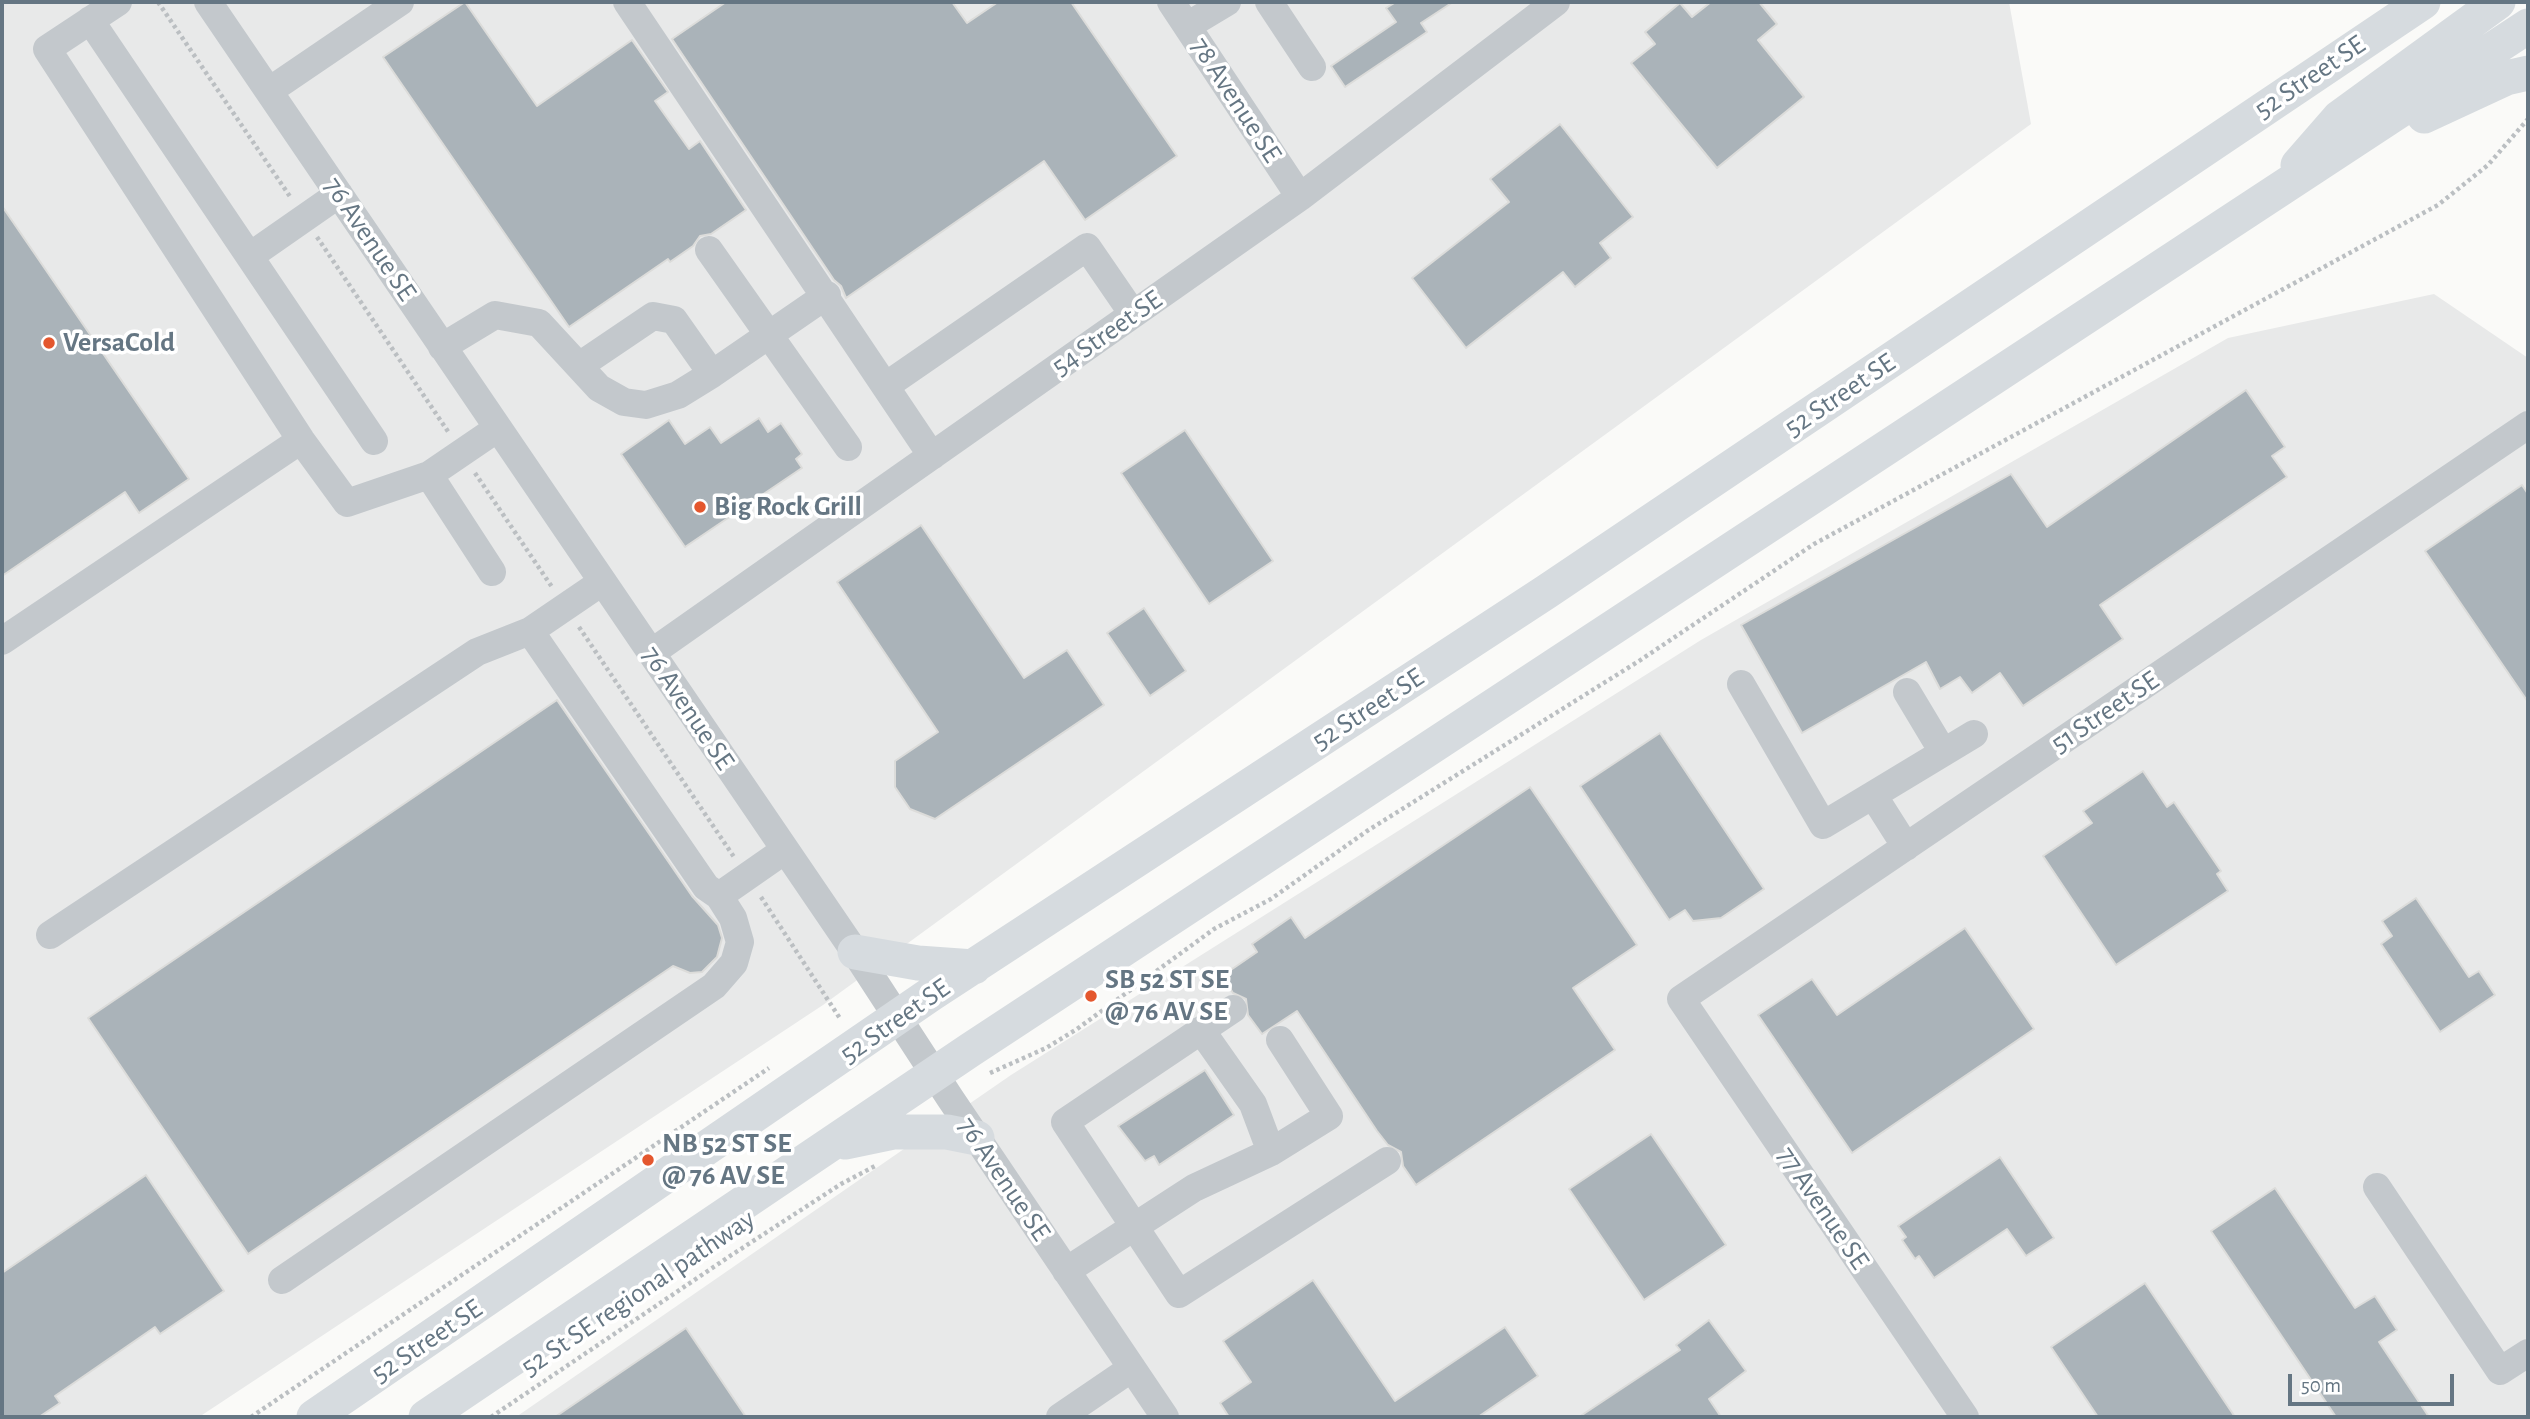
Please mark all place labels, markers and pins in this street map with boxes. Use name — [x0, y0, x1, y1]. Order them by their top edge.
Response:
place label: VersaCold — [63, 326, 175, 360]
marker: VersaCold — [41, 335, 57, 351]
place label: Big Rock Grill — [714, 490, 862, 524]
marker: Big Rock Grill — [692, 499, 708, 515]
place label: SB 52 ST SE @ 76 AV SE — [1105, 963, 1229, 1029]
marker: SB 52 ST SE @ 76 AV SE — [1083, 988, 1099, 1004]
place label: NB 52 ST SE @ 76 AV SE — [662, 1127, 791, 1193]
marker: NB 52 ST SE @ 76 AV SE — [640, 1152, 656, 1168]

